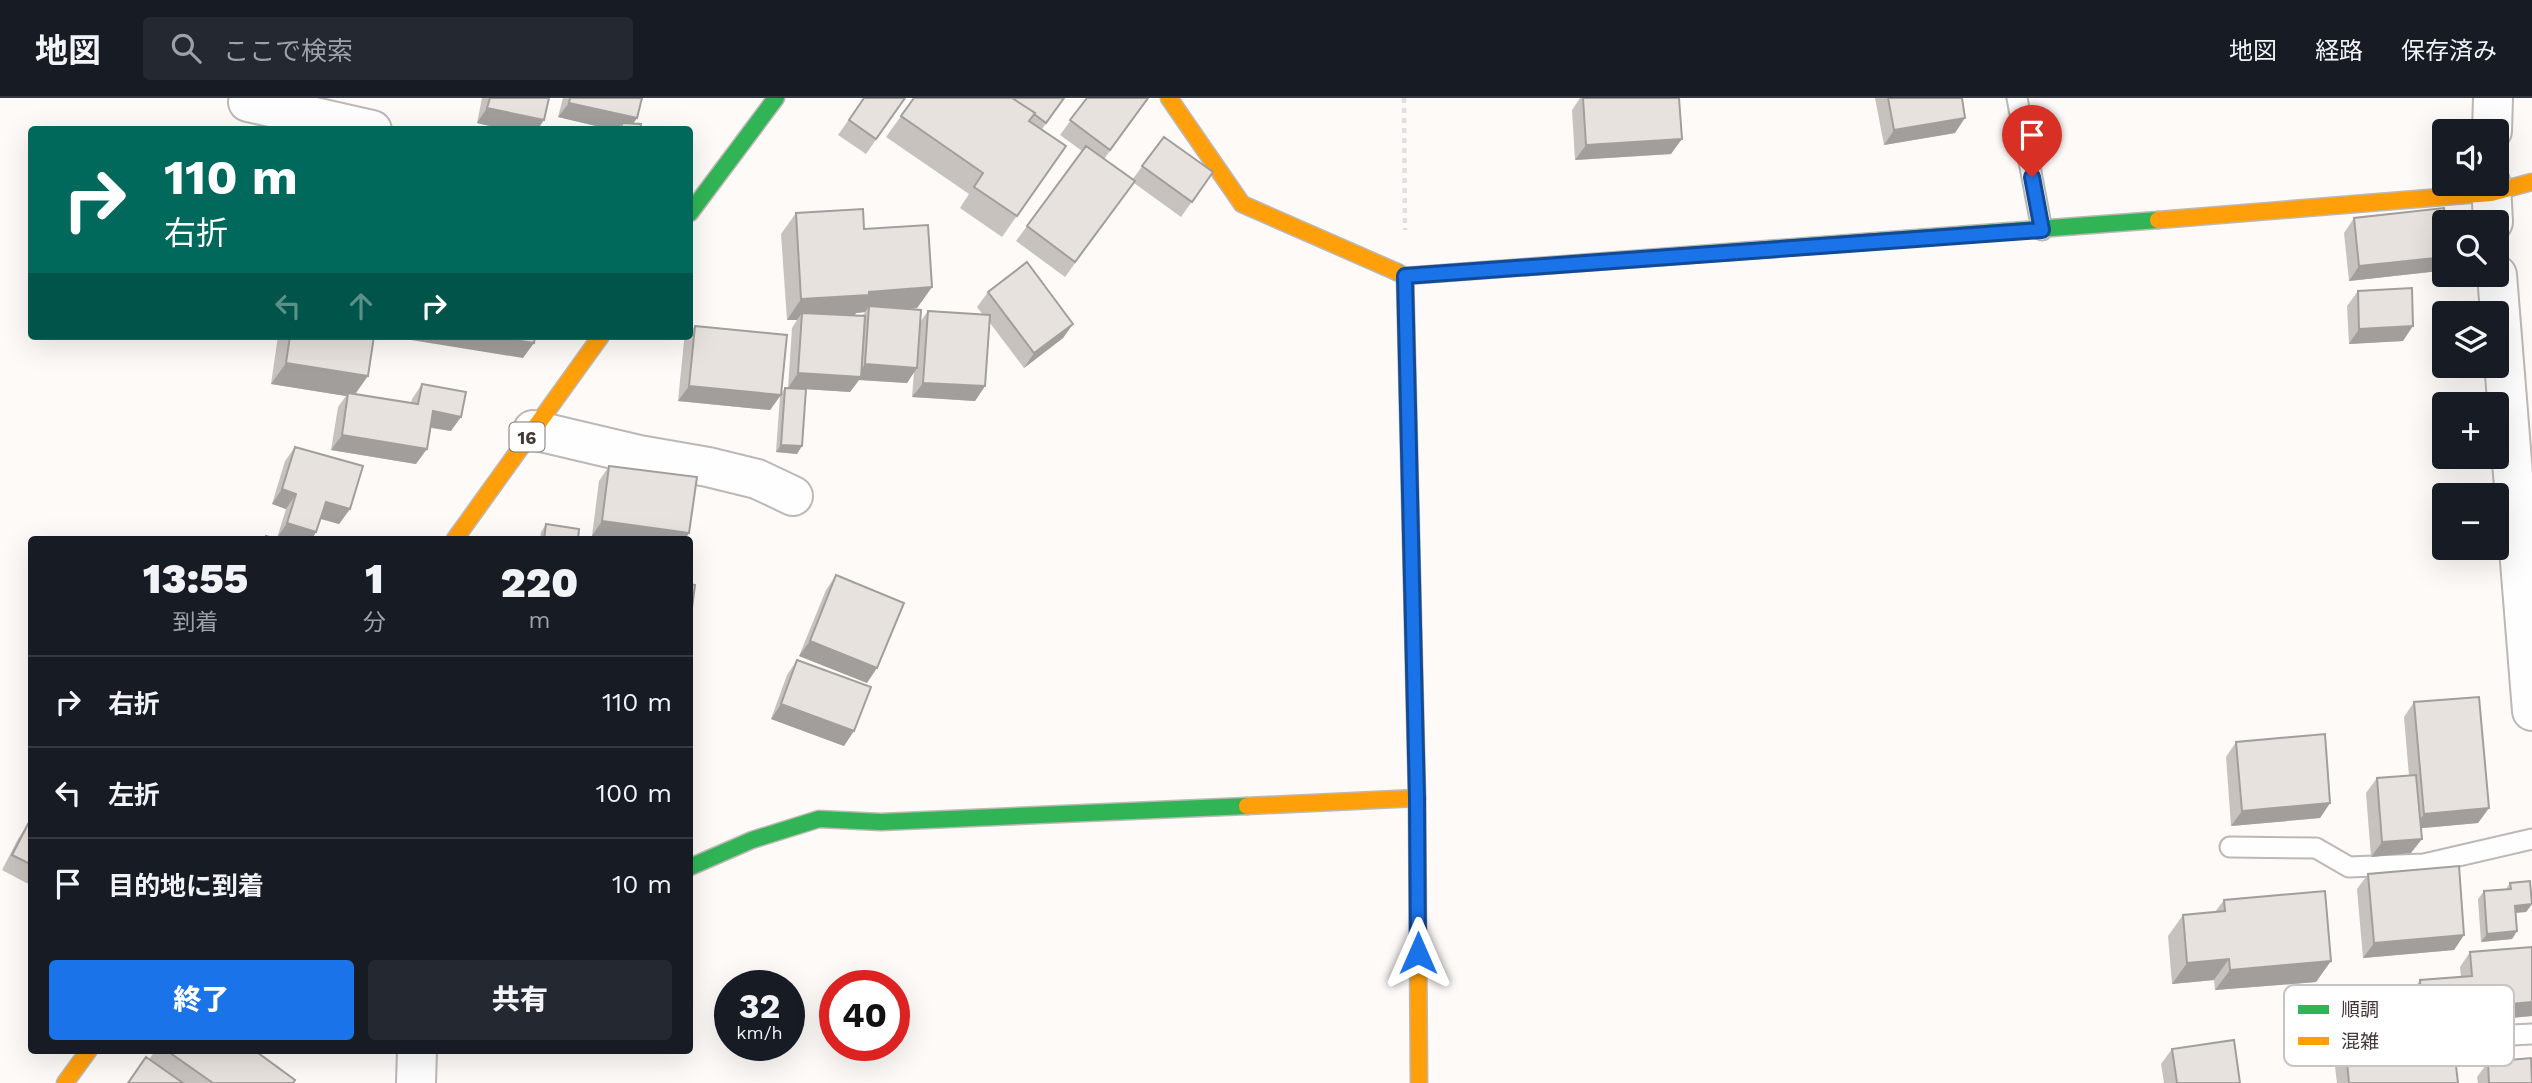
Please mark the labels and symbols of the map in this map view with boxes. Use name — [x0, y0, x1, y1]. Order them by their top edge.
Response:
pin — [2002, 105, 2062, 177]
road number: 16 — [510, 422, 544, 452]
position arrow — [1381, 916, 1455, 990]
speed limit sign: 40 — [819, 970, 910, 1061]
legend — [2284, 985, 2514, 1066]
text: 順調 — [2341, 998, 2379, 1021]
text: 混雑 — [2341, 1030, 2379, 1053]

